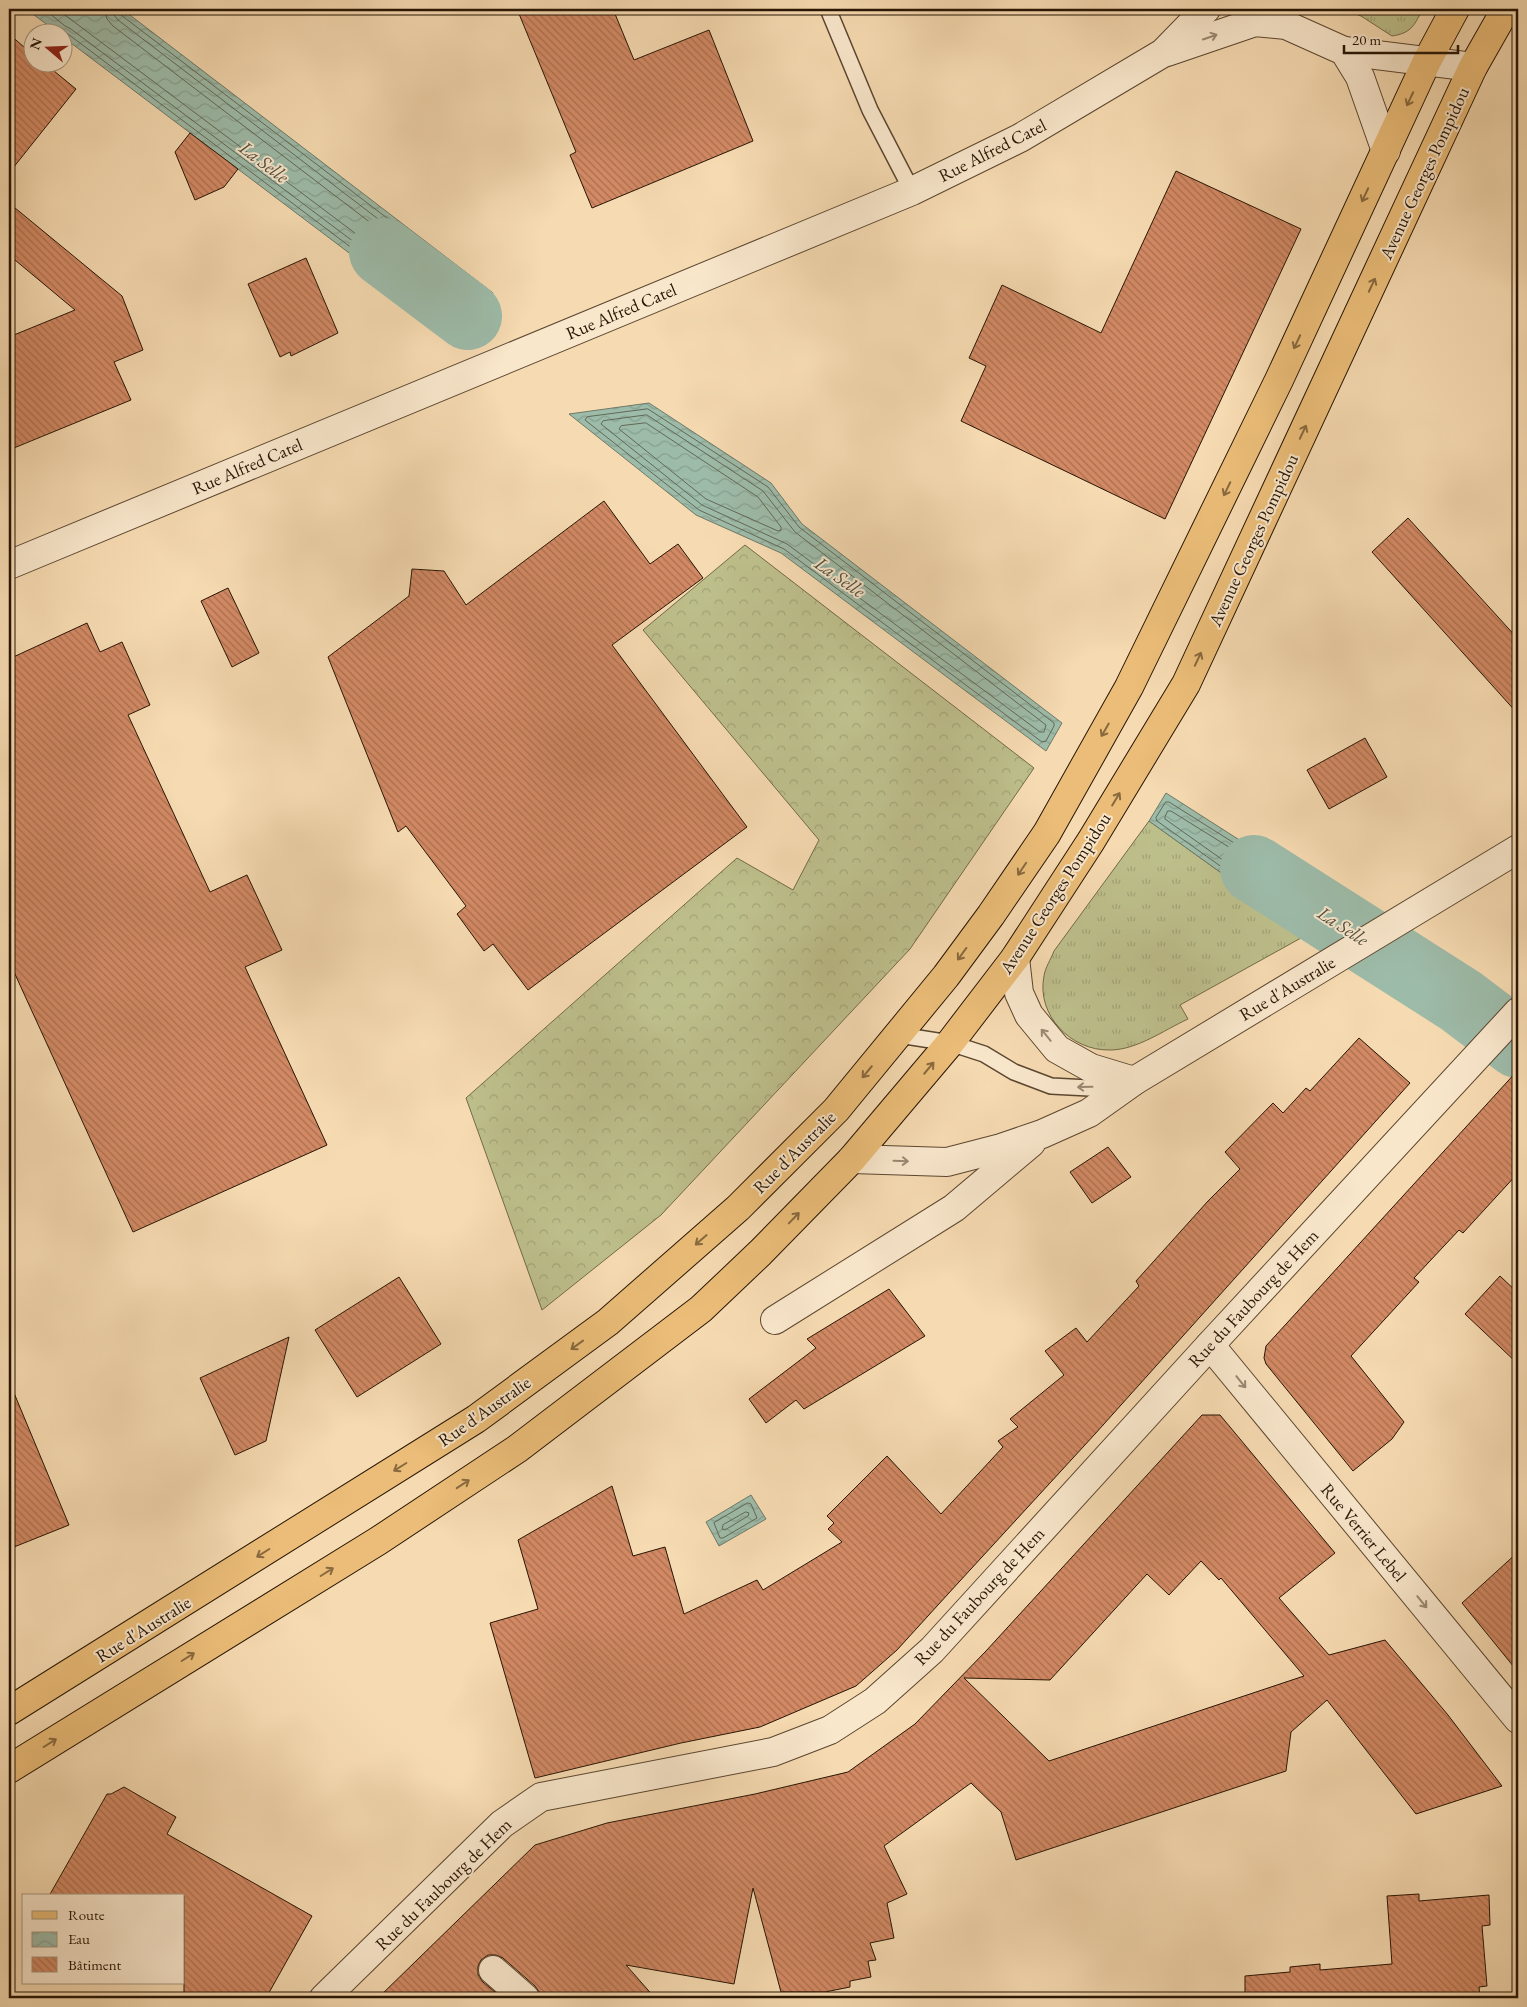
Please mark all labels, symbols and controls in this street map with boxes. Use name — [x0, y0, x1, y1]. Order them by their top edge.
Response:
north arrow — [22, 22, 72, 72]
scale bar — [1344, 22, 1458, 54]
text: 20 m — [1352, 30, 1381, 49]
one-way arrow — [1201, 32, 1217, 41]
text: N — [25, 35, 46, 52]
street label: Avenue Georges Pompidou — [1374, 83, 1474, 264]
one-way arrow — [1404, 91, 1414, 106]
street label: Rue Alfred Catel — [934, 113, 1050, 187]
water label: La Selle — [233, 135, 294, 189]
one-way arrow — [1360, 187, 1370, 202]
street label: Rue Alfred Catel — [562, 277, 680, 345]
one-way arrow — [1368, 278, 1377, 293]
one-way arrow — [1291, 334, 1301, 349]
one-way arrow — [1299, 425, 1309, 440]
street label: Rue Alfred Catel — [188, 432, 306, 500]
street label: Avenue Georges Pompidou — [1203, 450, 1303, 631]
one-way arrow — [1222, 481, 1231, 496]
water label: La Selle — [809, 550, 871, 604]
one-way arrow — [1193, 652, 1203, 667]
one-way arrow — [1100, 722, 1110, 736]
one-way arrow — [1112, 793, 1122, 807]
street label: Avenue Georges Pompidou — [994, 808, 1116, 979]
one-way arrow — [1017, 862, 1027, 876]
water label: La Selle — [1312, 900, 1374, 952]
one-way arrow — [957, 947, 967, 961]
street label: Rue d'Australie — [1235, 950, 1339, 1026]
one-way arrow — [1040, 1029, 1051, 1042]
one-way arrow — [923, 1062, 934, 1075]
one-way arrow — [862, 1066, 873, 1079]
one-way arrow — [1078, 1082, 1094, 1092]
street label: Rue d'Australie — [748, 1106, 840, 1198]
one-way arrow — [892, 1156, 908, 1165]
one-way arrow — [787, 1212, 800, 1224]
street label: Rue du Faubourg de Hem — [1183, 1224, 1323, 1372]
one-way arrow — [695, 1234, 708, 1246]
one-way arrow — [570, 1340, 584, 1350]
street label: Rue d'Australie — [433, 1371, 535, 1451]
one-way arrow — [1235, 1375, 1246, 1388]
one-way arrow — [394, 1462, 408, 1472]
street label: Rue Verrier Lebel — [1316, 1478, 1412, 1586]
one-way arrow — [456, 1479, 470, 1489]
street label: Rue du Faubourg de Hem — [909, 1522, 1049, 1670]
one-way arrow — [256, 1548, 270, 1559]
one-way arrow — [319, 1567, 333, 1577]
street label: Rue d'Australie — [91, 1591, 195, 1667]
one-way arrow — [1417, 1595, 1428, 1608]
one-way arrow — [181, 1652, 195, 1662]
one-way arrow — [43, 1737, 57, 1748]
street label: Rue du Faubourg de Hem — [370, 1813, 516, 1955]
legend — [22, 1894, 185, 1984]
text: Route — [68, 1905, 105, 1924]
text: Eau — [68, 1929, 90, 1948]
text: Bâtiment — [68, 1955, 122, 1974]

